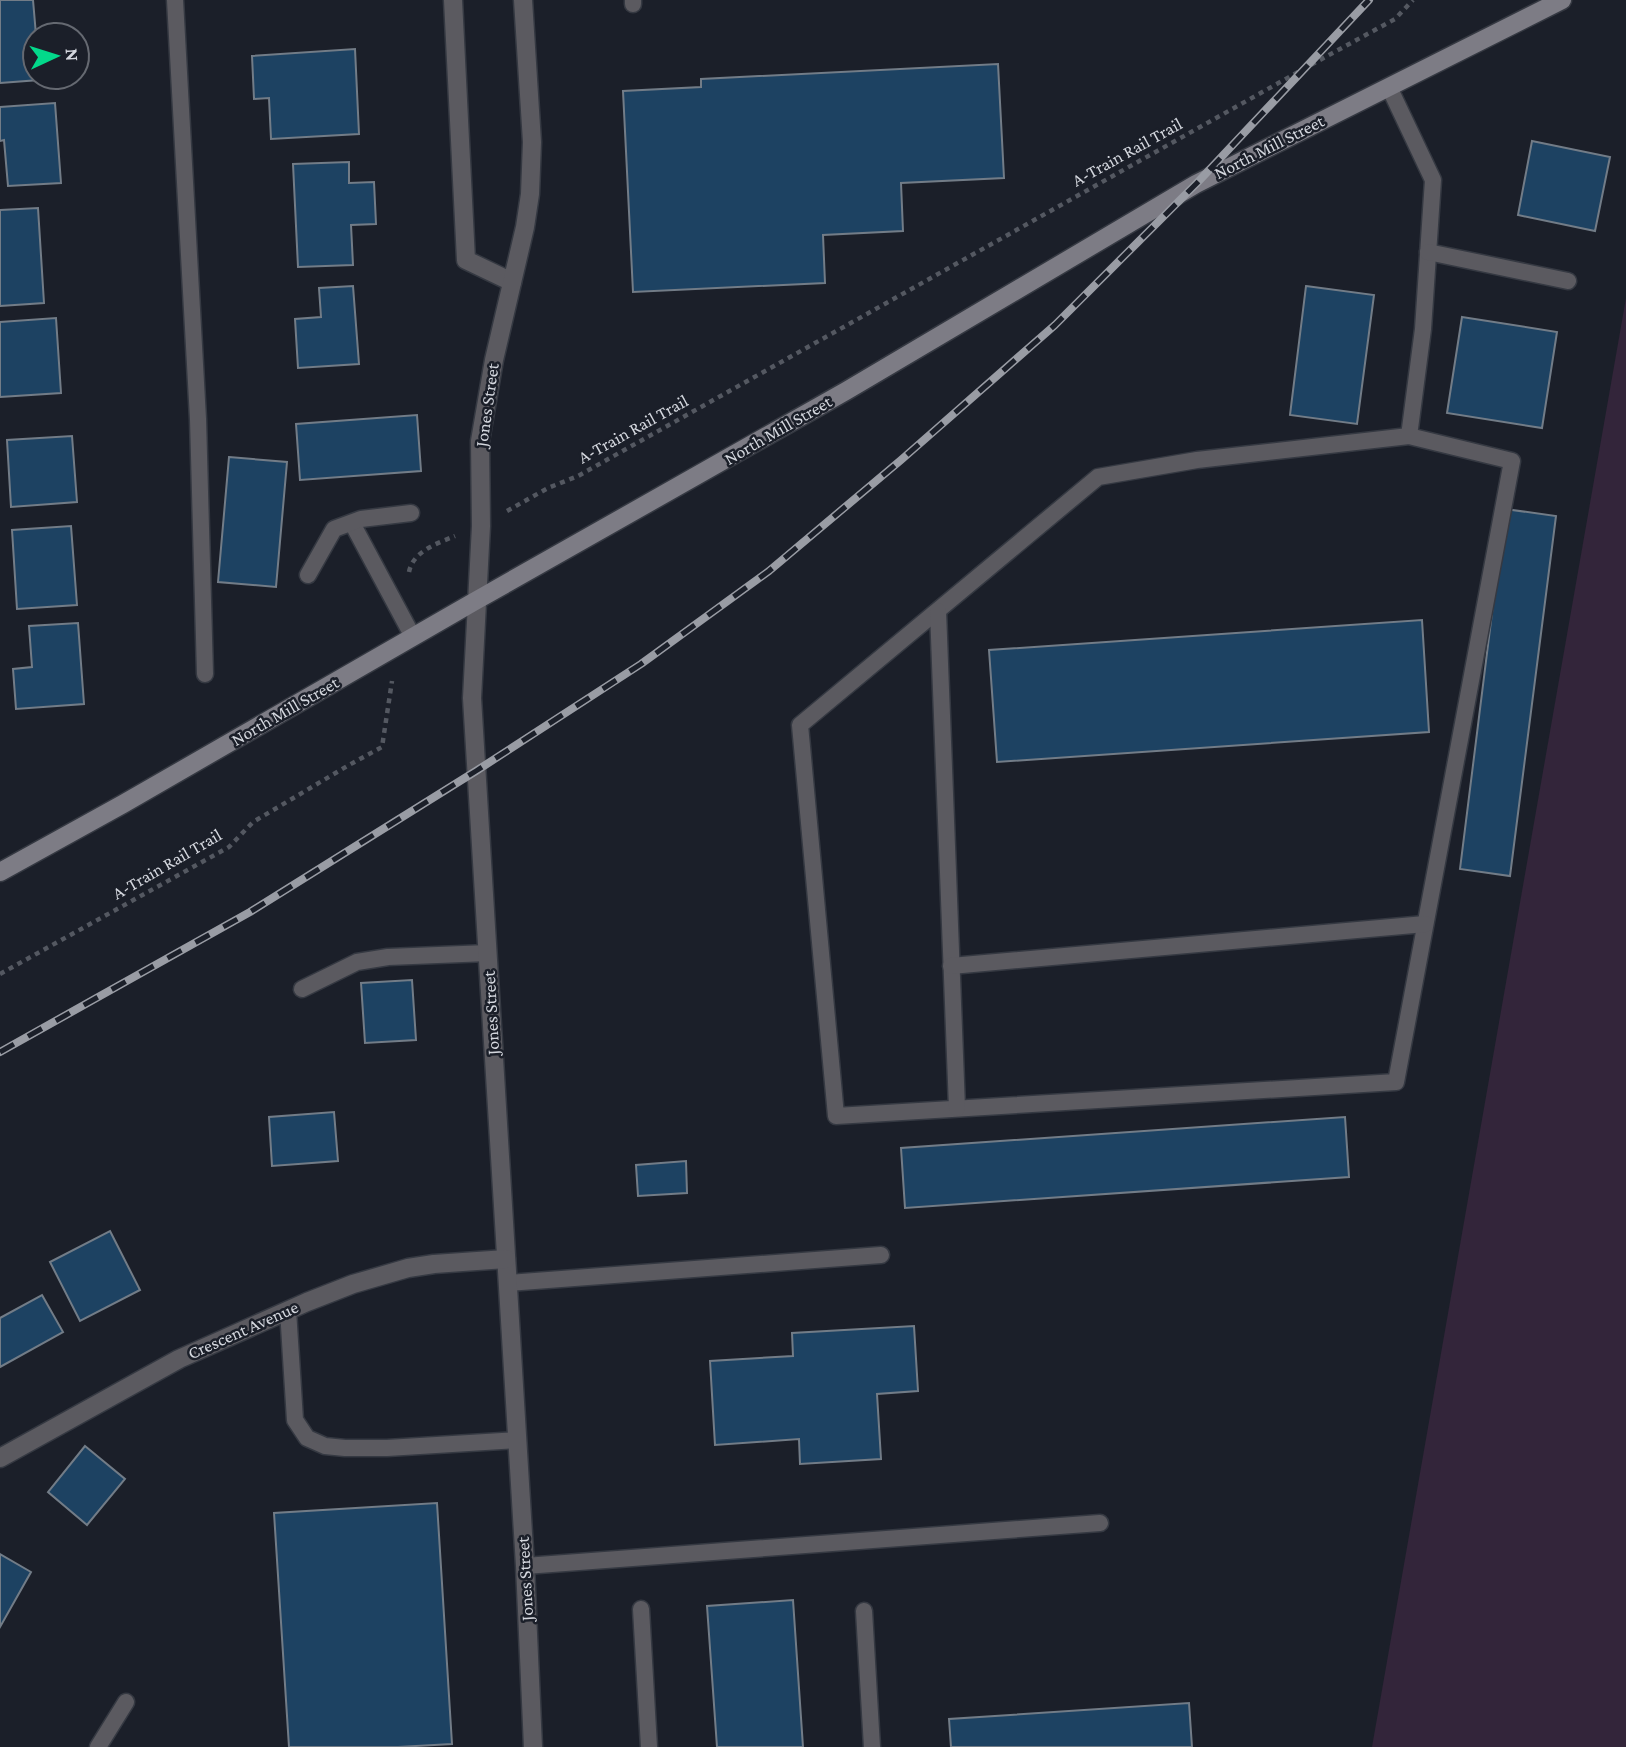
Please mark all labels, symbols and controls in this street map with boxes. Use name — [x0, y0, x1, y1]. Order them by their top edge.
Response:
north arrow — [21, 21, 91, 91]
text: N — [62, 48, 83, 62]
street label: North Mill Street — [1211, 110, 1328, 183]
street label: A-Train Rail Trail — [1068, 113, 1186, 191]
street label: Jones Street — [471, 361, 503, 450]
street label: A-Train Rail Trail — [574, 390, 692, 468]
street label: North Mill Street — [721, 391, 836, 469]
street label: North Mill Street — [228, 672, 343, 750]
street label: A-Train Rail Trail — [109, 824, 225, 903]
street label: Jones Street — [479, 969, 503, 1058]
street label: Crescent Avenue — [185, 1297, 301, 1363]
street label: Jones Street — [513, 1535, 537, 1624]

